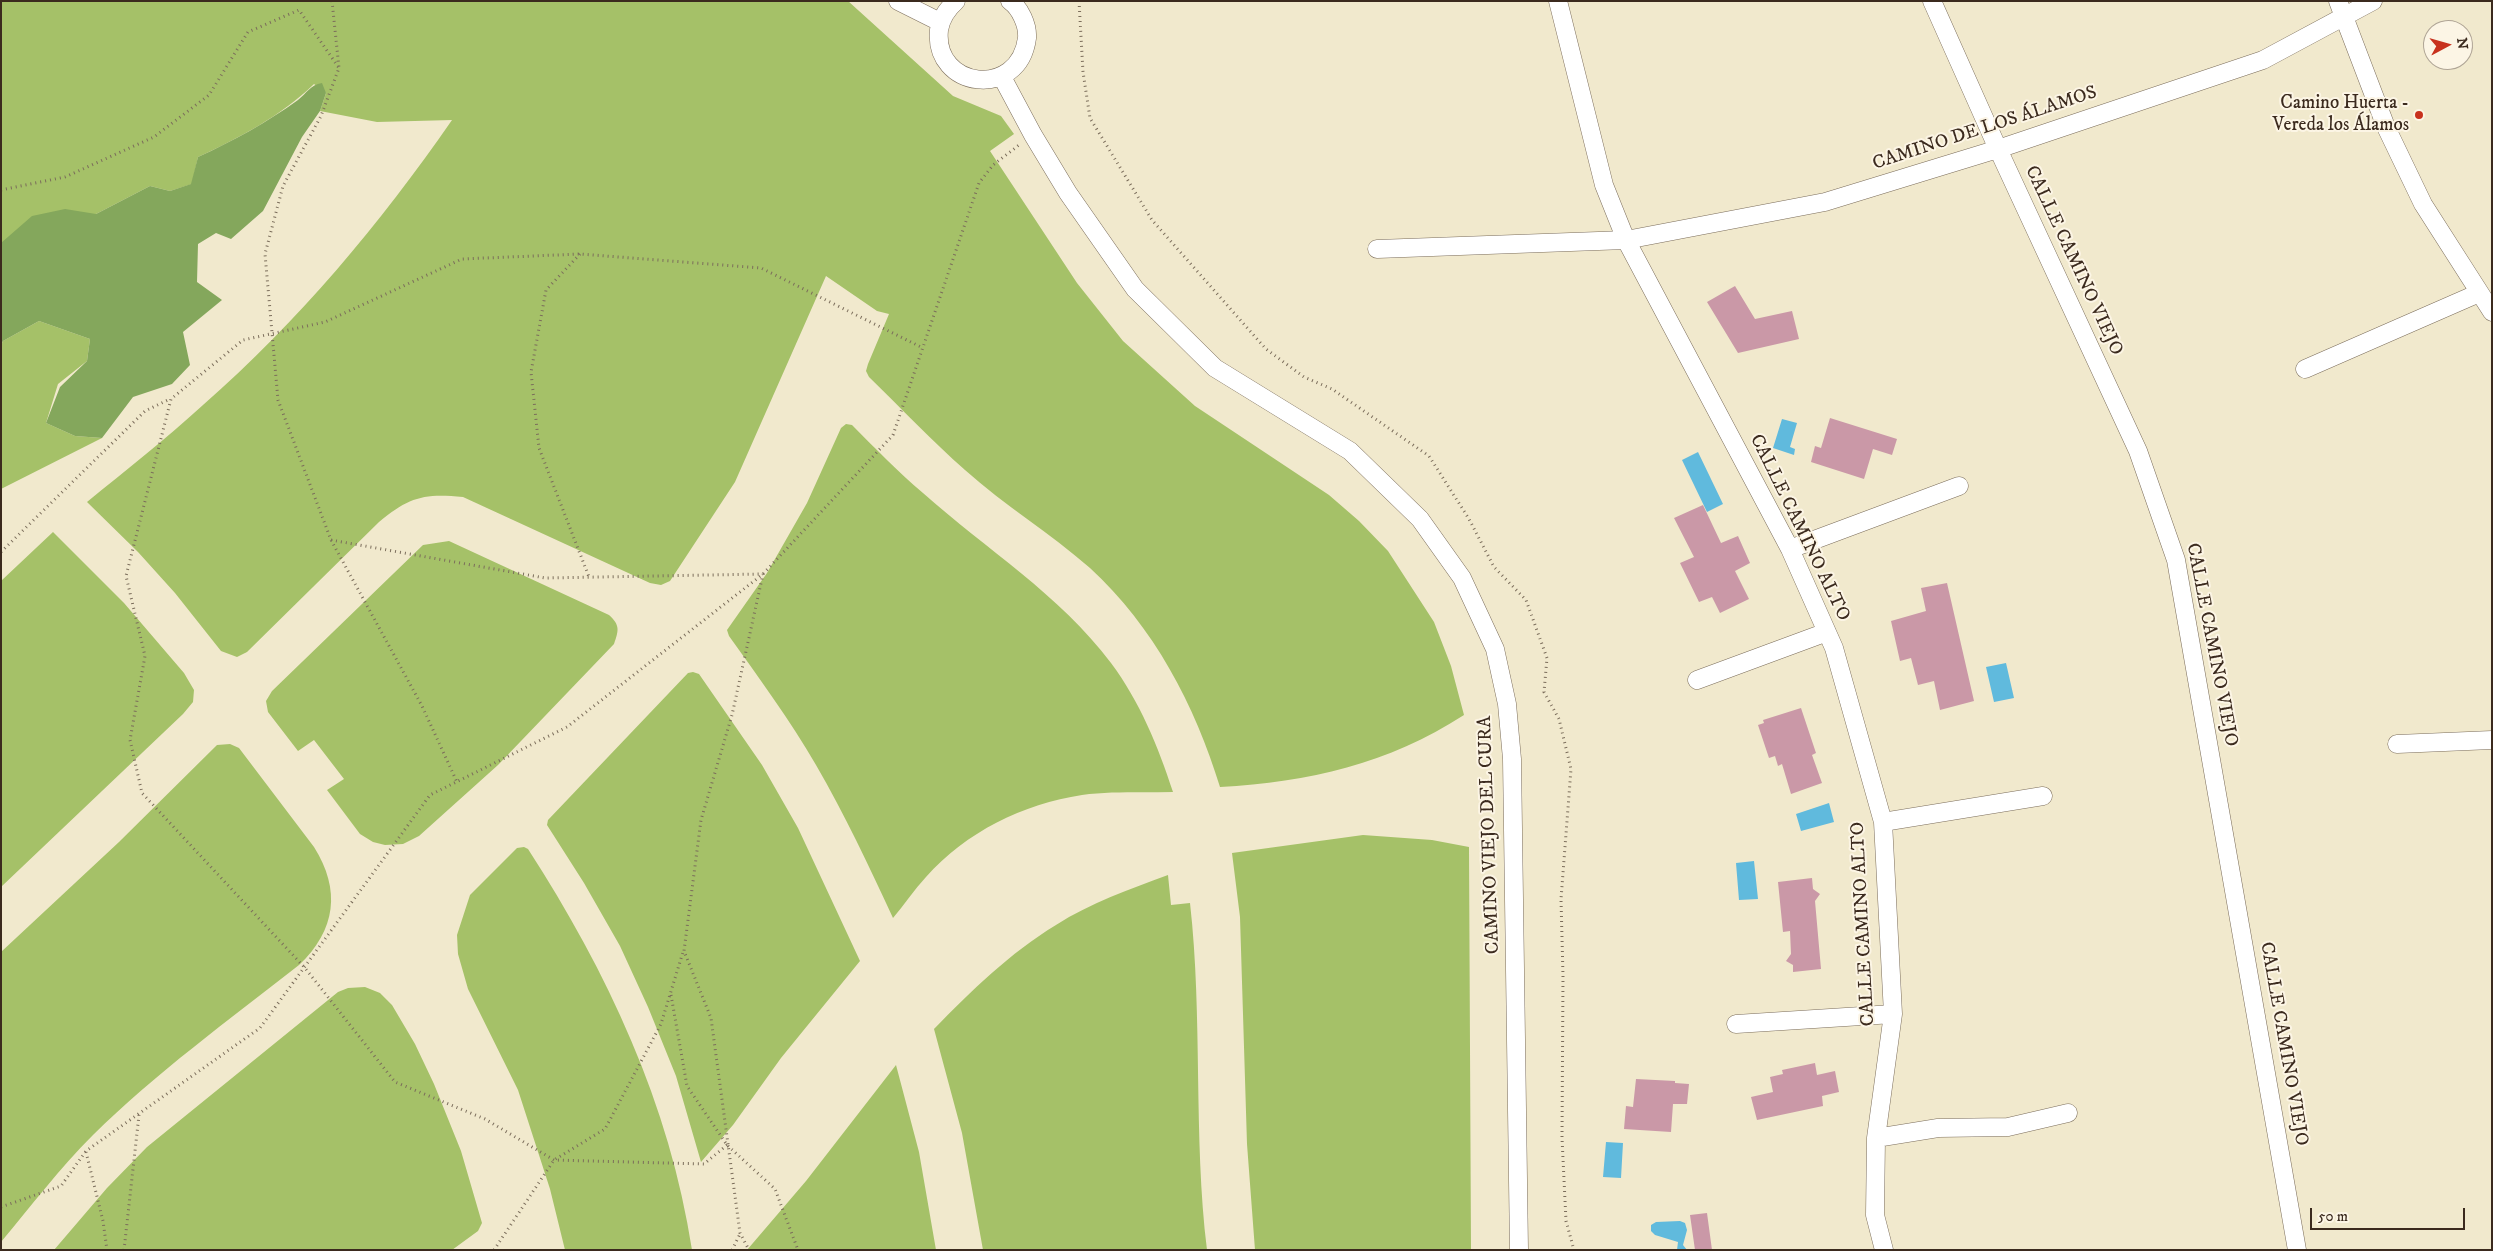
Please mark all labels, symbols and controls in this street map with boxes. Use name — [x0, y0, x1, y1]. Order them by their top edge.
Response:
north arrow — [2423, 20, 2473, 70]
text: N — [2452, 37, 2471, 50]
street label: CAMINO DE LOS ÁLAMOS — [1870, 82, 2100, 176]
place label: Camino Huerta - Vereda los Álamos — [2273, 93, 2409, 137]
marker: Camino Huerta - Vereda los Álamos — [2413, 109, 2425, 121]
street label: CALLE CAMINO VIEJO — [2019, 163, 2127, 359]
street label: CALLE CAMINO ALTO — [1744, 431, 1854, 625]
street label: CALLE CAMINO VIEJO — [2180, 541, 2242, 749]
street label: CAMINO VIEJO DEL CURA — [1474, 716, 1506, 954]
street label: CALLE CAMINO ALTO — [1847, 821, 1881, 1027]
street label: CALLE CAMINO VIEJO — [2254, 940, 2312, 1148]
scale bar — [2313, 1198, 2468, 1230]
text: 50 m — [2318, 1207, 2348, 1226]

